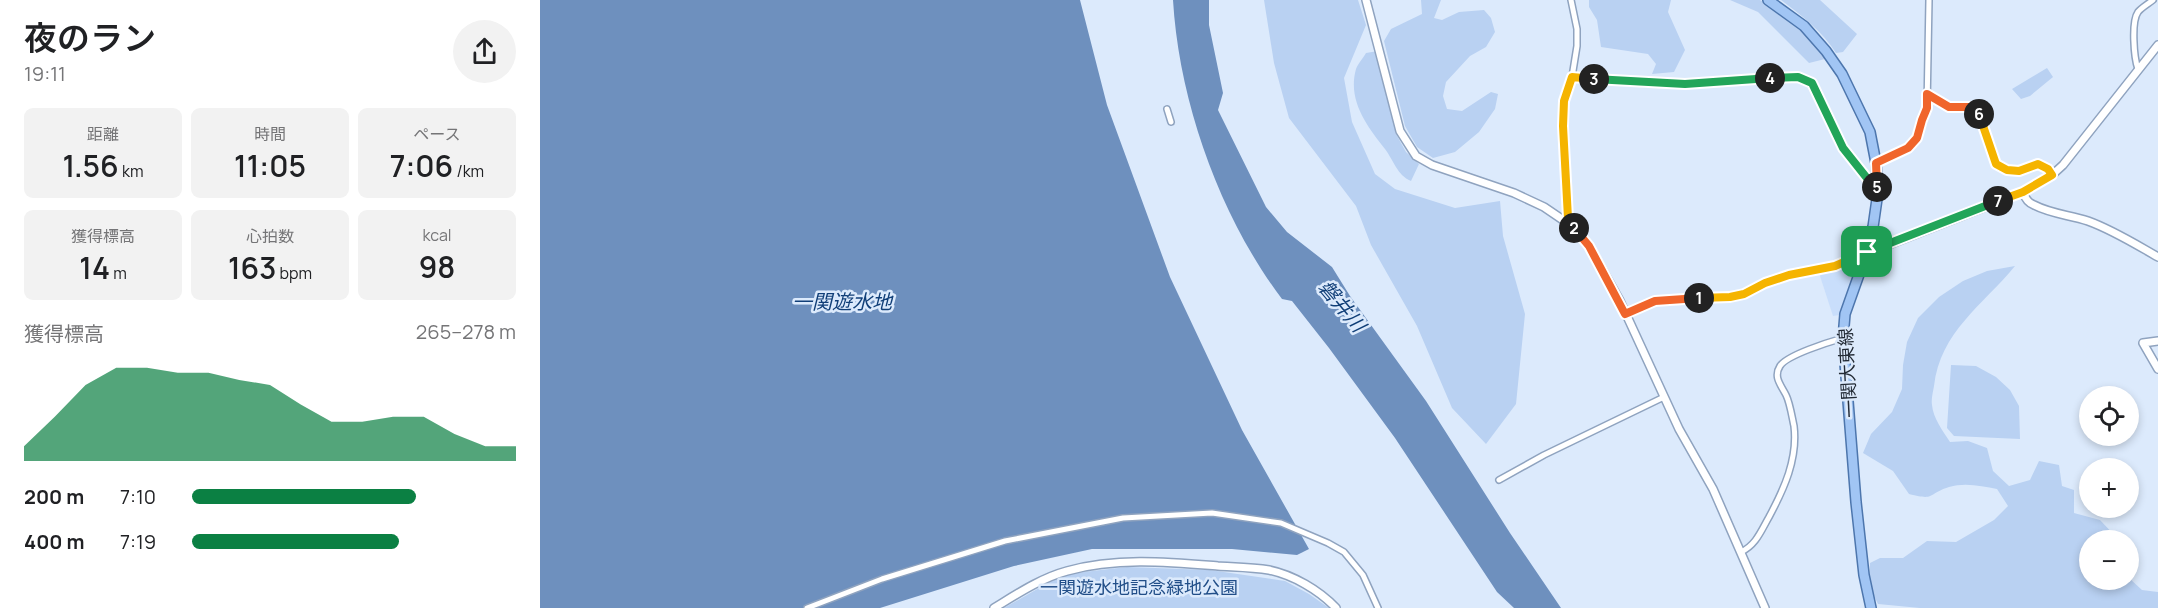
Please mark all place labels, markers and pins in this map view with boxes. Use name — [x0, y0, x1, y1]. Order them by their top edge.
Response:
pin: 4 — [1755, 63, 1785, 93]
pin: 3 — [1579, 64, 1609, 94]
pin: 6 — [1964, 99, 1994, 129]
pin: 5 — [1862, 172, 1892, 202]
pin: 7 — [1983, 186, 2013, 216]
pin: 2 — [1559, 213, 1589, 243]
pin — [1841, 226, 1892, 277]
pin: 1 — [1684, 283, 1714, 313]

